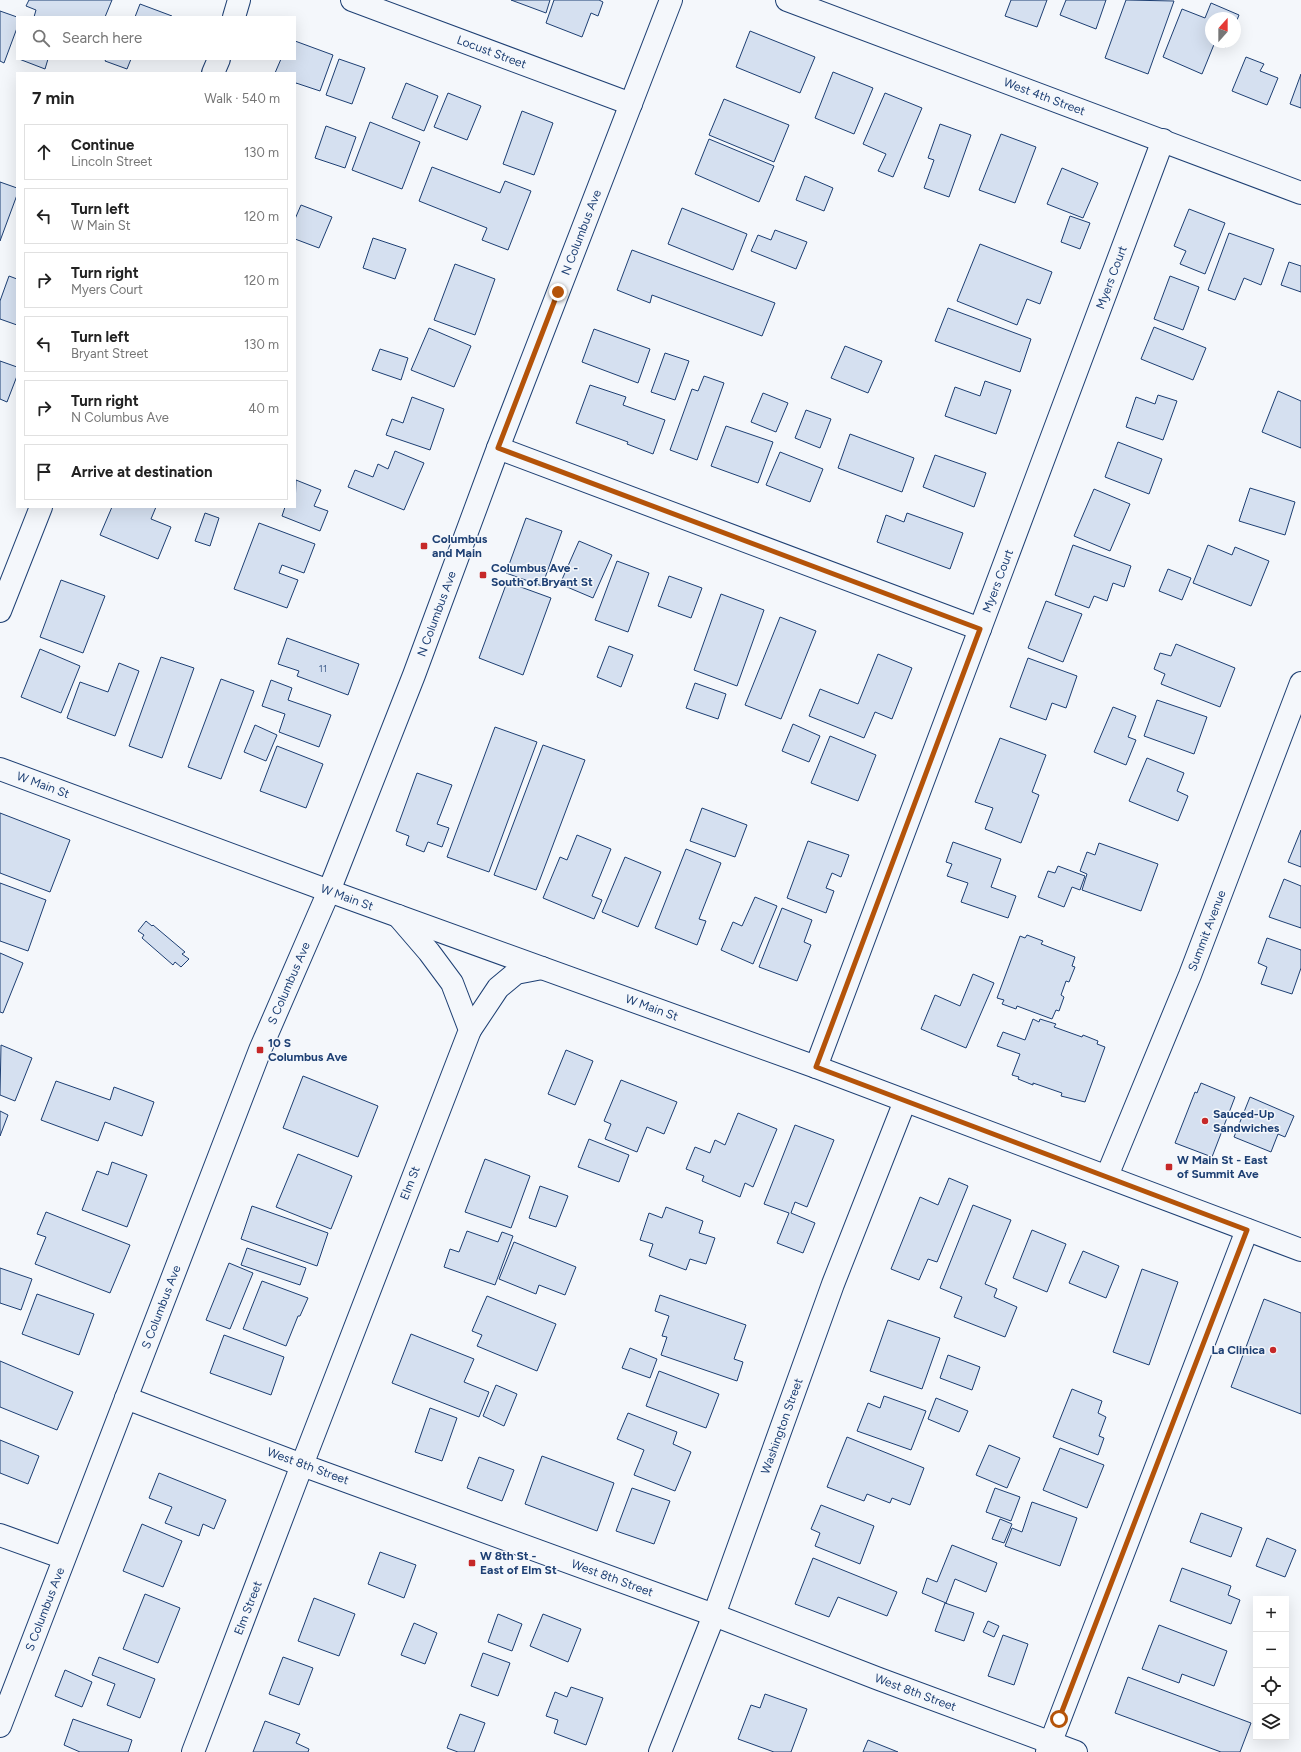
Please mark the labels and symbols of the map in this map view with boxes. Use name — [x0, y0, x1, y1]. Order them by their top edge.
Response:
north arrow — [1205, 12, 1241, 48]
street label: Locust Street — [455, 33, 529, 72]
street label: West 4th Street — [1002, 75, 1088, 119]
street label: N Columbus Ave — [558, 187, 604, 277]
street label: Myers Court — [1093, 243, 1130, 311]
route end — [549, 283, 567, 301]
place label: Columbus and Main — [432, 532, 488, 560]
marker: Columbus and Main — [419, 541, 429, 551]
street label: Myers Court — [980, 547, 1016, 615]
place label: Columbus Ave - South of Bryant St — [491, 561, 593, 589]
street label: N Columbus Ave — [414, 569, 459, 659]
marker: Columbus Ave - South of Bryant St — [478, 570, 488, 580]
house number: 11 — [319, 662, 327, 675]
street label: W Main St — [15, 769, 72, 801]
street label: W Main St — [319, 881, 376, 914]
street label: Summit Avenue — [1185, 888, 1229, 973]
street label: S Columbus Ave — [265, 940, 313, 1027]
street label: W Main St — [623, 992, 680, 1024]
place label: 10 S Columbus Ave — [268, 1036, 348, 1064]
marker: 10 S Columbus Ave — [255, 1045, 265, 1055]
place label: Sauced-Up Sandwiches — [1213, 1107, 1280, 1135]
marker: Sauced-Up Sandwiches — [1200, 1116, 1210, 1126]
place label: W Main St - East of Summit Ave — [1177, 1153, 1268, 1181]
marker: W Main St - East of Summit Ave — [1164, 1162, 1174, 1172]
street label: Elm St — [397, 1164, 423, 1202]
street label: S Columbus Ave — [139, 1263, 184, 1351]
place label: La Clinica — [1212, 1343, 1265, 1357]
marker: La Clinica — [1268, 1345, 1278, 1355]
street label: Washington Street — [758, 1376, 806, 1476]
street label: West 8th Street — [265, 1445, 351, 1487]
place label: W 8th St - East of Elm St — [480, 1549, 557, 1577]
street label: West 8th Street — [570, 1557, 656, 1599]
marker: W 8th St - East of Elm St — [467, 1558, 477, 1568]
street label: S Columbus Ave — [22, 1565, 67, 1653]
street label: Elm Street — [231, 1579, 265, 1637]
street label: West 8th Street — [873, 1671, 959, 1714]
route start — [1050, 1710, 1068, 1728]

